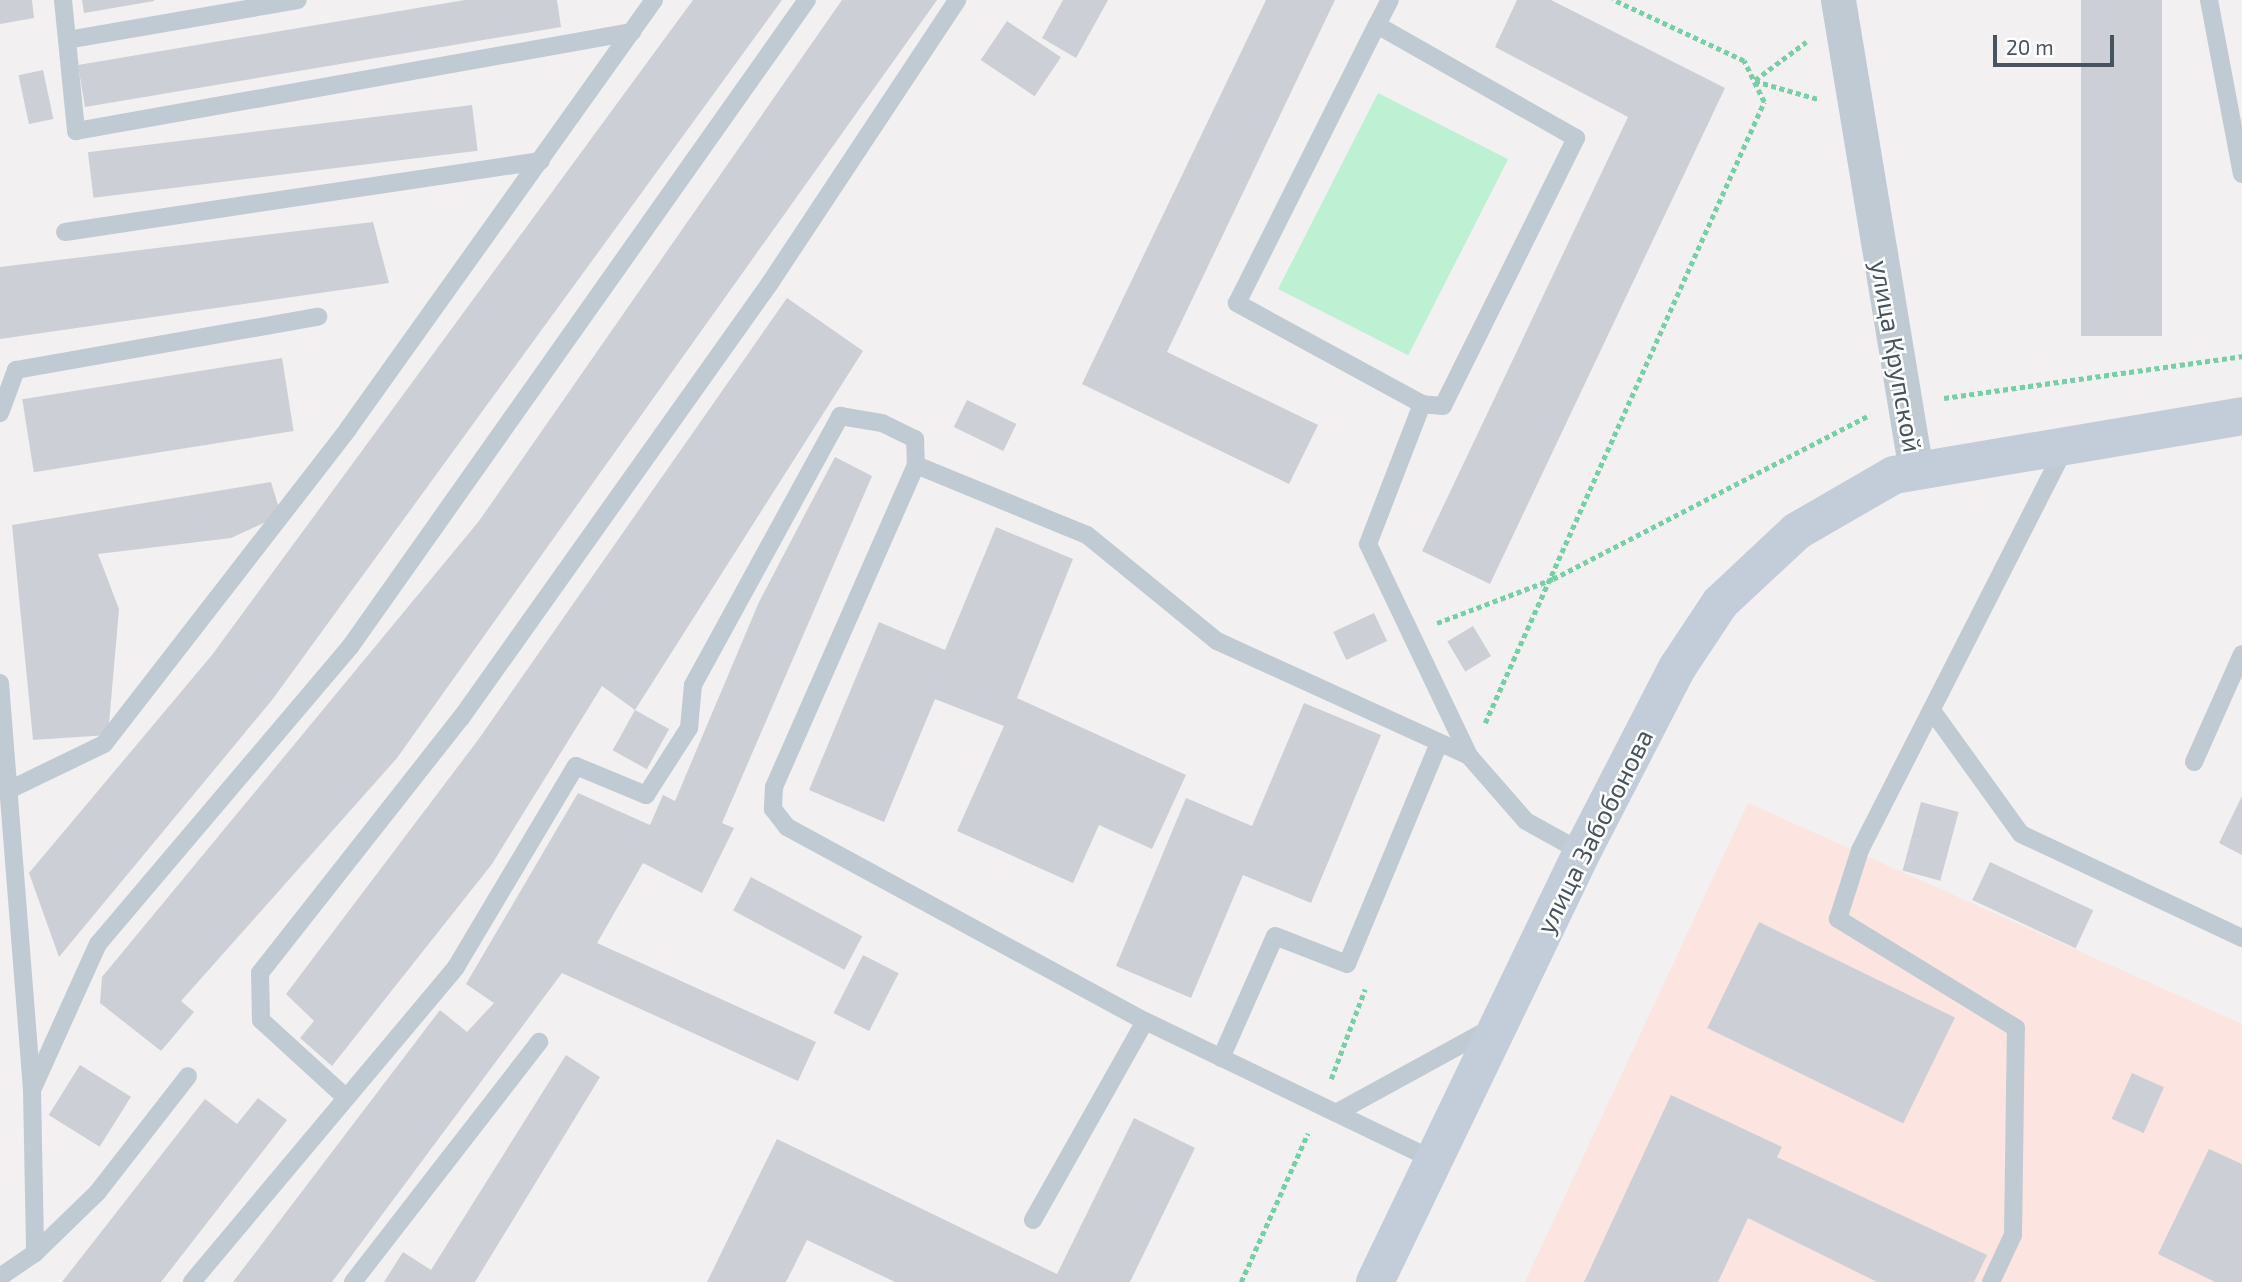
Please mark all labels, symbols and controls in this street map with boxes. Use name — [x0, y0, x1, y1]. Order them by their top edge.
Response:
scale bar — [1997, 21, 2118, 65]
text: 20 m — [2006, 34, 2054, 59]
street label: улица Крупской — [1865, 257, 1929, 455]
street label: улица Забобонова — [1529, 724, 1659, 938]

